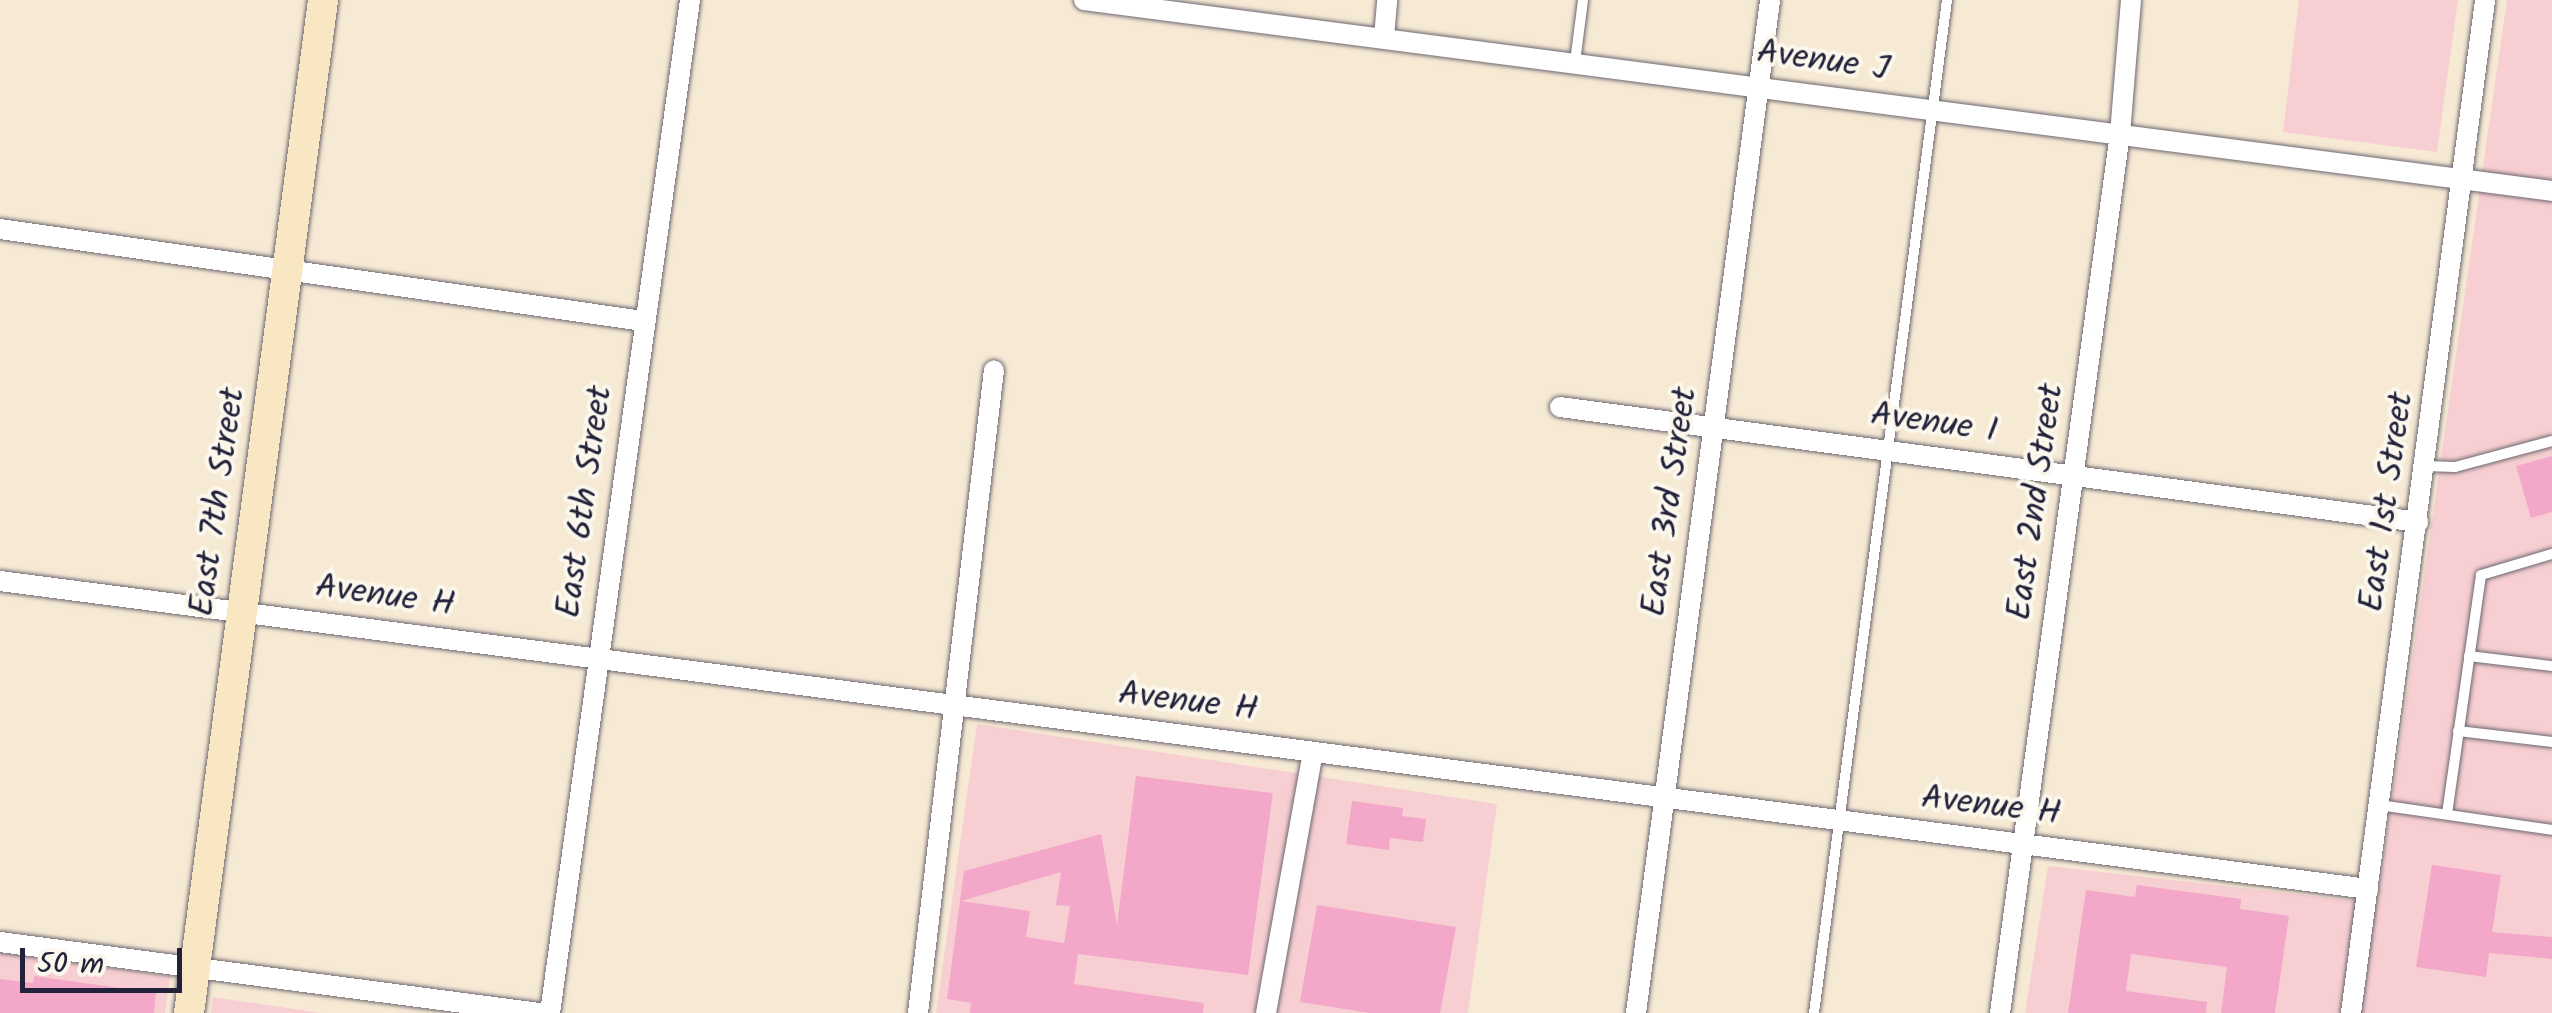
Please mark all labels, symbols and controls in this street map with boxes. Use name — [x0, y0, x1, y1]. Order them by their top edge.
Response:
street label: Avenue J — [1754, 32, 1892, 92]
street label: East 2nd Street — [2000, 381, 2074, 623]
street label: East 6th Street — [549, 383, 623, 621]
street label: East 7th Street — [182, 385, 256, 619]
street label: East 3rd Street — [1634, 385, 1708, 619]
street label: East 1st Street — [2352, 389, 2424, 615]
street label: Avenue I — [1868, 394, 2000, 454]
street label: Avenue H — [312, 566, 458, 628]
street label: Avenue H — [1116, 674, 1260, 732]
street label: Avenue H — [1919, 778, 2063, 836]
scale bar — [25, 928, 188, 990]
text: 50 m — [37, 941, 104, 989]

